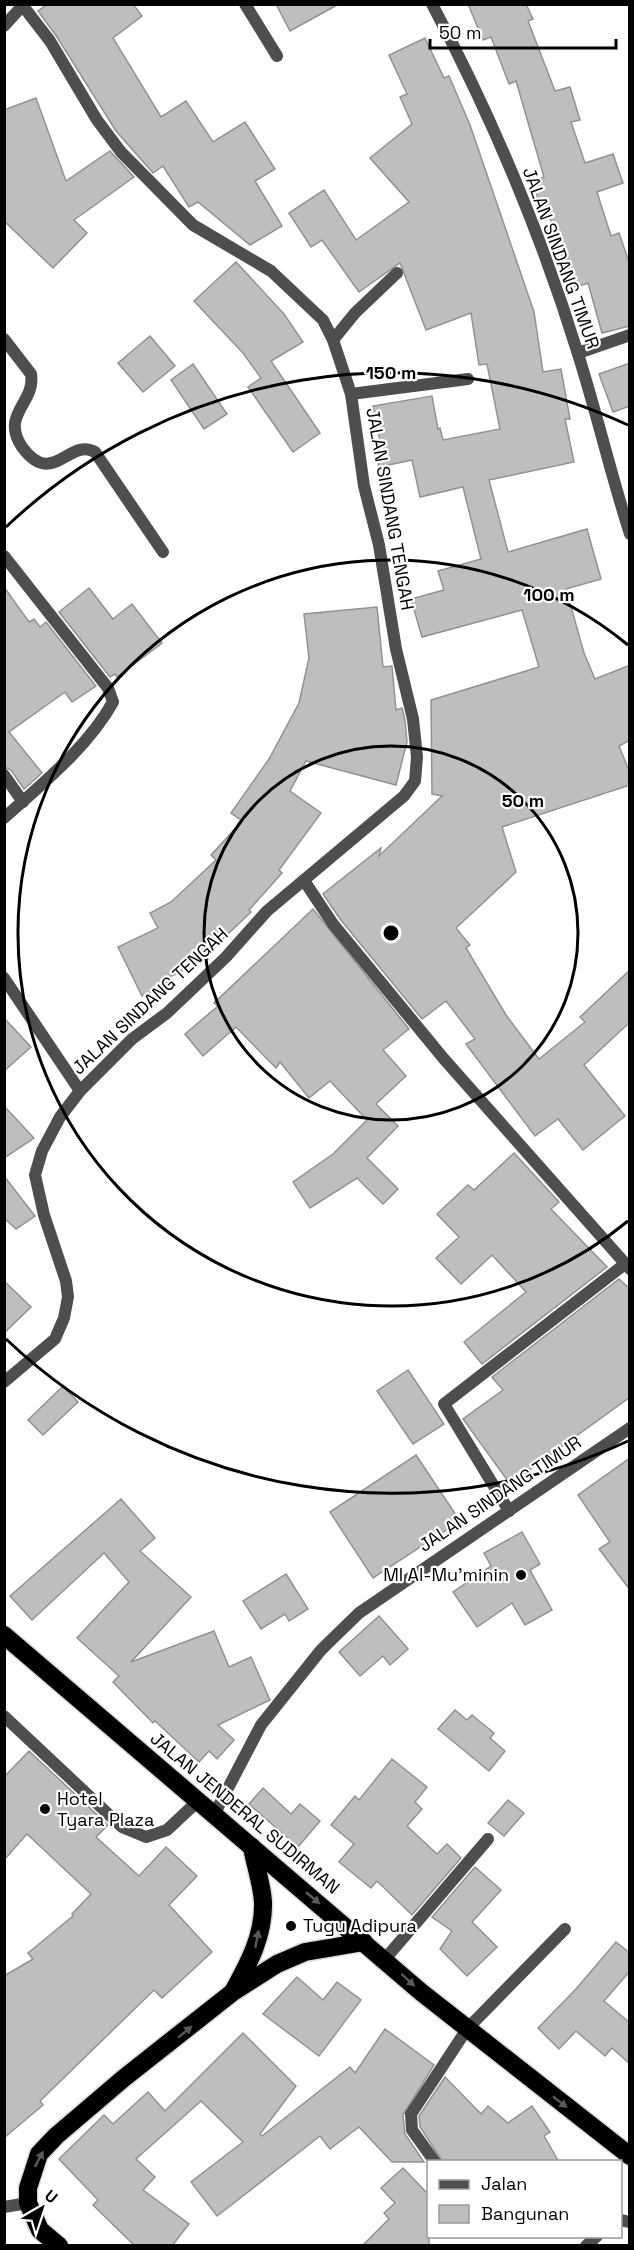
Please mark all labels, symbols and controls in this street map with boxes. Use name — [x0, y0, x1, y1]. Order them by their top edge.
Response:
scale bar — [430, 12, 616, 50]
text: 50 m — [439, 21, 481, 44]
street label: JALAN SINDANG TIMUR — [518, 164, 605, 352]
text: 150 m — [366, 361, 416, 384]
street label: JALAN SINDANG TENGAH — [361, 406, 420, 612]
text: 100 m — [523, 583, 575, 606]
text: 50 m — [502, 789, 544, 812]
street label: JALAN SINDANG TENGAH — [67, 922, 233, 1079]
centre of rings — [381, 923, 401, 943]
street label: JALAN SINDANG TIMUR — [414, 1430, 586, 1557]
place label: MI Al-Mu'minin — [383, 1563, 509, 1586]
marker: MI Al-Mu'minin — [514, 1568, 528, 1582]
street label: JALAN JENDERAL SUDIRMAN — [146, 1727, 345, 1899]
place label: Hotel Tyara Plaza — [57, 1787, 154, 1831]
marker: Hotel Tyara Plaza — [38, 1802, 52, 1816]
one-way arrow — [305, 1892, 321, 1905]
place label: Tugu Adipura — [303, 1914, 417, 1937]
marker: Tugu Adipura — [284, 1919, 298, 1933]
one-way arrow — [253, 1929, 262, 1948]
one-way arrow — [400, 1973, 415, 1986]
one-way arrow — [177, 2025, 193, 2038]
one-way arrow — [553, 2095, 568, 2107]
one-way arrow — [33, 2150, 43, 2168]
legend — [427, 2160, 622, 2238]
text: Jalan — [481, 2172, 527, 2195]
north arrow — [12, 2178, 72, 2238]
text: U — [40, 2185, 62, 2208]
text: Bangunan — [481, 2202, 569, 2225]

